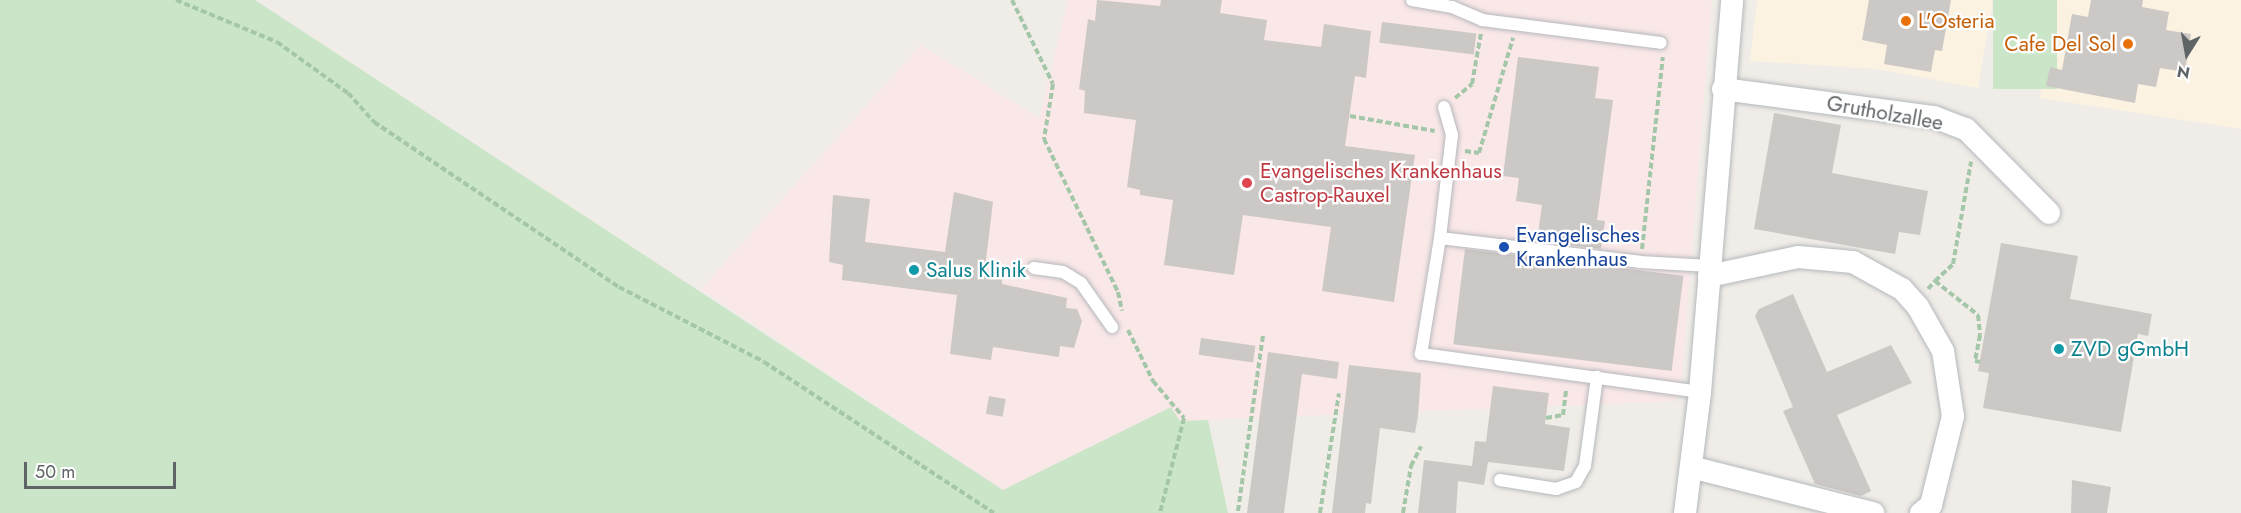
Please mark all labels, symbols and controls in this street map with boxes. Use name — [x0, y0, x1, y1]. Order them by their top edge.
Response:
place label: L'Osteria — [1918, 8, 1995, 34]
marker: L'Osteria — [1899, 14, 1913, 28]
north arrow — [2157, 24, 2217, 84]
place label: Cafe Del Sol — [2004, 31, 2116, 57]
marker: Cafe Del Sol — [2121, 37, 2135, 51]
text: N — [2175, 60, 2192, 85]
street label: Grutholzallee — [1825, 90, 1945, 136]
place label: Evangelisches Krankenhaus Castrop-Rauxel — [1260, 158, 1502, 208]
marker: Evangelisches Krankenhaus Castrop-Rauxel — [1238, 174, 1256, 192]
place label: Evangelisches Krankenhaus — [1516, 222, 1640, 272]
marker: Evangelisches Krankenhaus — [1497, 240, 1511, 254]
place label: Salus Klinik — [926, 257, 1026, 283]
marker: Salus Klinik — [907, 263, 921, 277]
place label: ZVD gGmbH — [2071, 336, 2189, 362]
marker: ZVD gGmbH — [2052, 342, 2066, 356]
scale bar — [27, 450, 178, 488]
text: 50 m — [35, 459, 75, 485]

